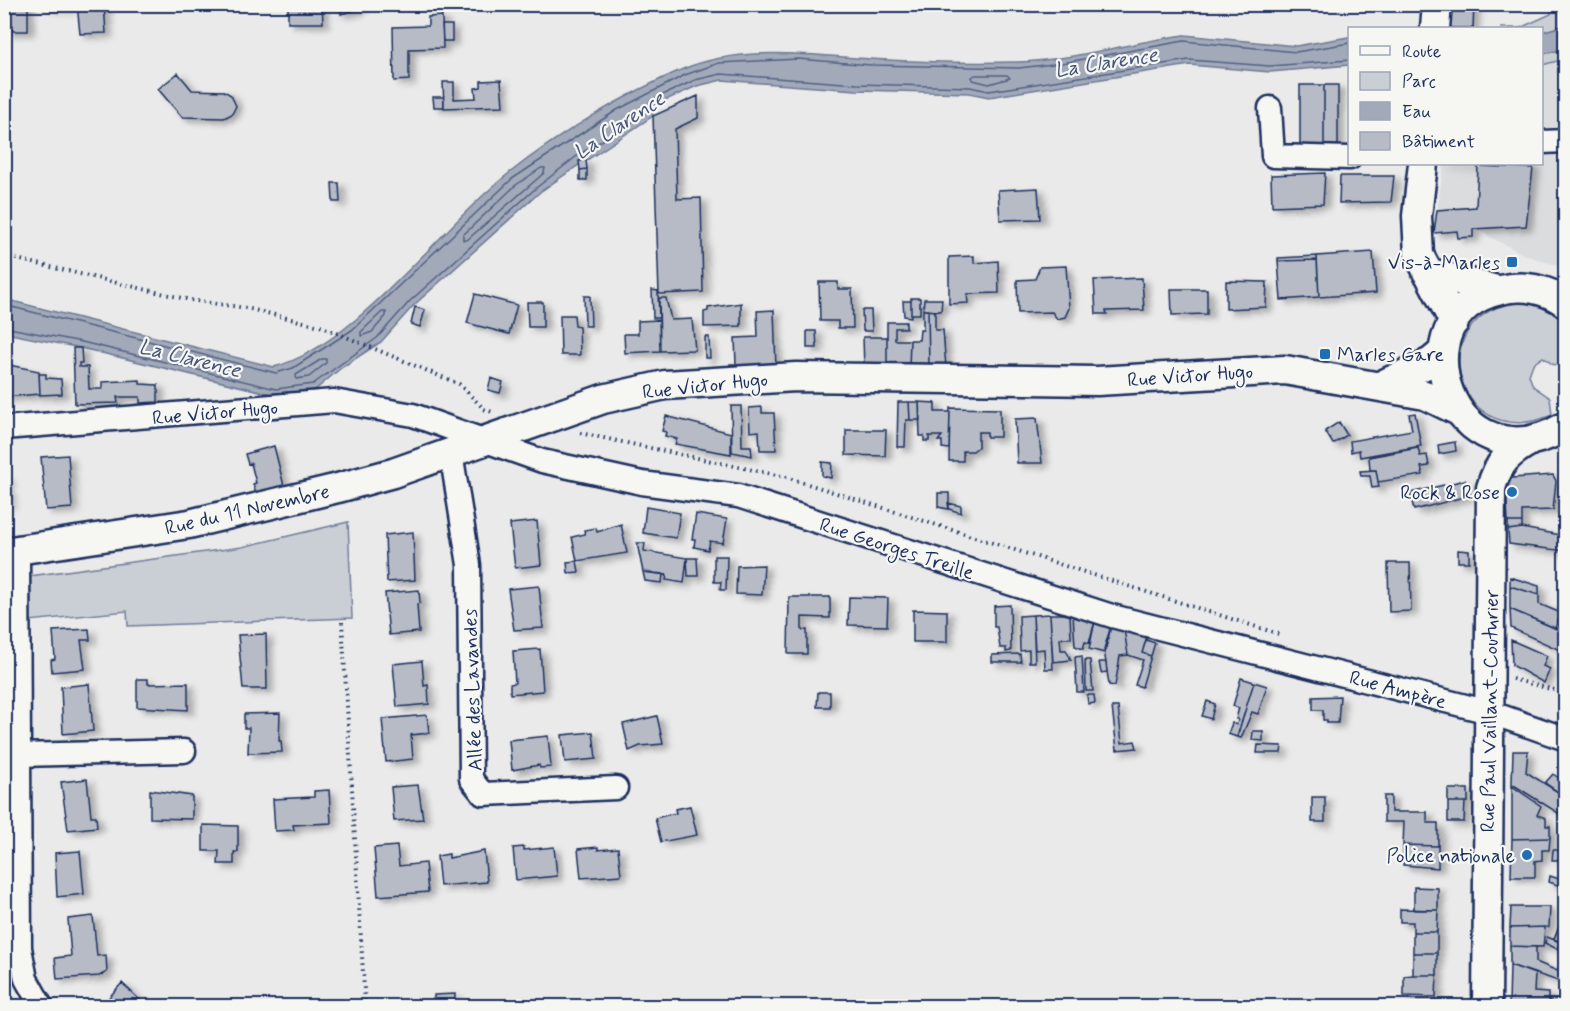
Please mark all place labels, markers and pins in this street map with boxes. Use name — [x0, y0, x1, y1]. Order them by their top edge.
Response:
place label: Vis-à-Marles — [1388, 250, 1500, 277]
marker: Vis-à-Marles — [1505, 255, 1519, 269]
place label: Marles Gare — [1337, 342, 1444, 369]
marker: Marles Gare — [1318, 347, 1332, 361]
place label: Rock & Rose — [1400, 480, 1500, 507]
marker: Rock & Rose — [1505, 485, 1519, 499]
place label: Police nationale — [1387, 843, 1515, 870]
marker: Police nationale — [1520, 848, 1534, 862]

